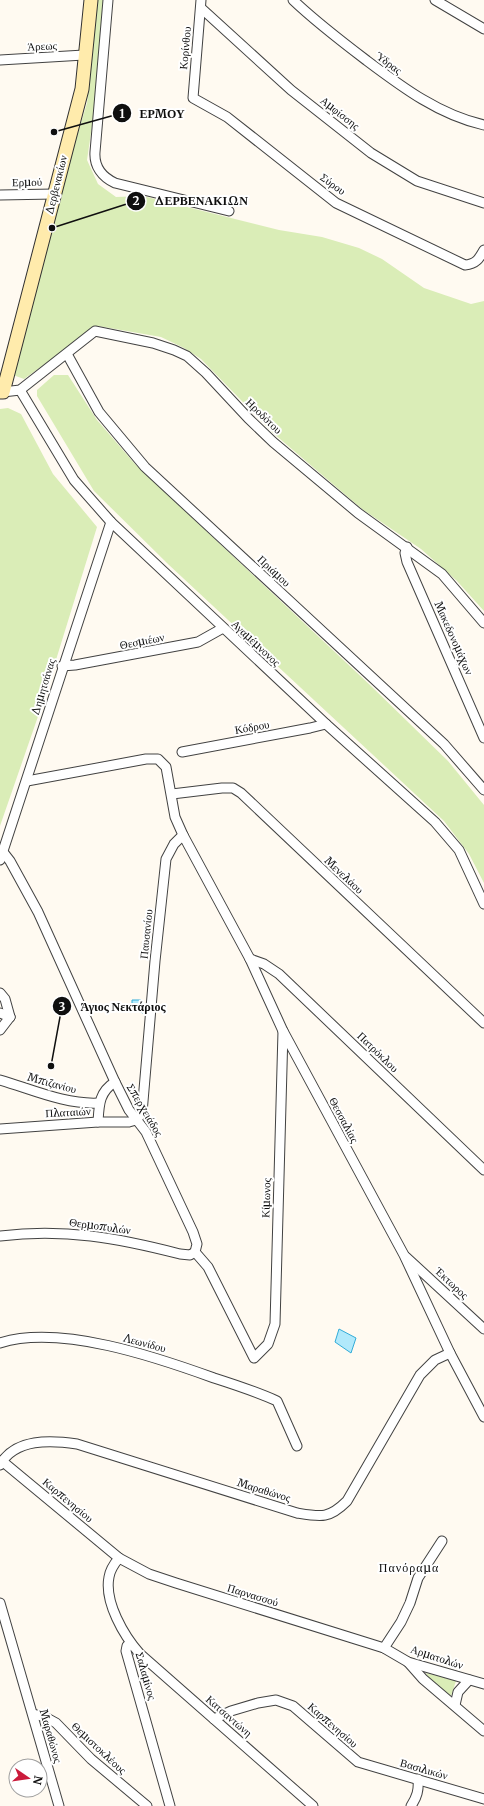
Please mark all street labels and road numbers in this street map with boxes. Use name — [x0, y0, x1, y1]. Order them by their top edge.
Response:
street label: Κορίνθου — [176, 25, 194, 70]
street label: Άρεως — [27, 38, 58, 54]
street label: Ύδρας — [372, 48, 405, 78]
street label: Αμφίσσης — [318, 93, 363, 133]
street label: Δερβενακίων — [42, 154, 70, 216]
street label: Σύρου — [317, 170, 349, 198]
street label: Ερμού — [12, 175, 43, 189]
street label: Ηροδότου — [243, 395, 285, 437]
street label: Πριάμου — [255, 552, 294, 590]
street label: Μακεδονομάχων — [431, 599, 477, 677]
street label: Αγαμέμνονος — [229, 617, 284, 670]
street label: Θεσμιέων — [119, 630, 166, 652]
street label: Δημητσάνας — [28, 656, 58, 717]
street label: Κόδρου — [234, 717, 271, 737]
street label: Μενελάου — [322, 853, 367, 897]
street label: Παυσανίου — [136, 908, 156, 959]
street label: Πατρόκλου — [354, 1029, 402, 1075]
street label: Μπιζανίου — [26, 1070, 79, 1096]
street label: Σπερχειάδος — [124, 1081, 167, 1140]
street label: Θεσσαλίας — [326, 1095, 362, 1146]
street label: Πλαταιών — [45, 1104, 91, 1120]
street label: Κίμωνος — [258, 1177, 274, 1218]
street label: Θερμοπυλών — [68, 1215, 132, 1237]
street label: Έκτωρος — [432, 1263, 472, 1302]
street label: Λεωνίδου — [121, 1330, 168, 1355]
street label: Καρπενησίου — [40, 1475, 97, 1526]
street label: Μαραθώνος — [236, 1475, 293, 1505]
street label: Παρνασσού — [226, 1581, 281, 1610]
street label: Αρματολών — [409, 1642, 465, 1672]
street label: Σαλαμίνος — [133, 1651, 160, 1702]
street label: Κατσαντώνη — [203, 1692, 255, 1740]
street label: Καρπενησίου — [305, 1699, 361, 1751]
street label: Μαραθώνος — [37, 1708, 66, 1765]
street label: Θεμιστοκλέους — [69, 1719, 130, 1777]
street label: Βασιλικών — [399, 1756, 450, 1782]

